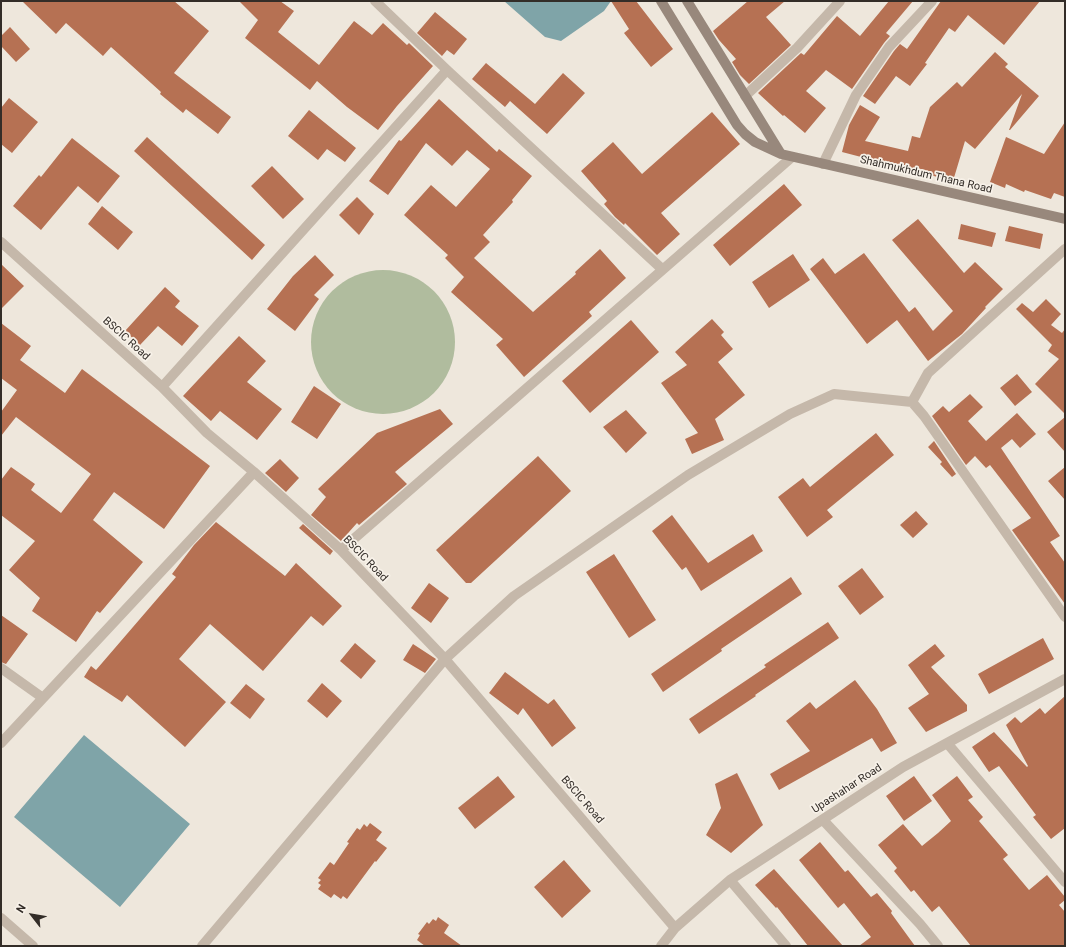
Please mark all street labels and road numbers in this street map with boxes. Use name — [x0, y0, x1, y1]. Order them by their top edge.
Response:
street label: Shahmukhdum Thana Road — [859, 153, 993, 197]
street label: BSCIC Road — [100, 314, 152, 364]
street label: BSCIC Road — [340, 533, 390, 585]
street label: Upashahar Road — [810, 761, 884, 817]
street label: BSCIC Road — [558, 774, 606, 826]

